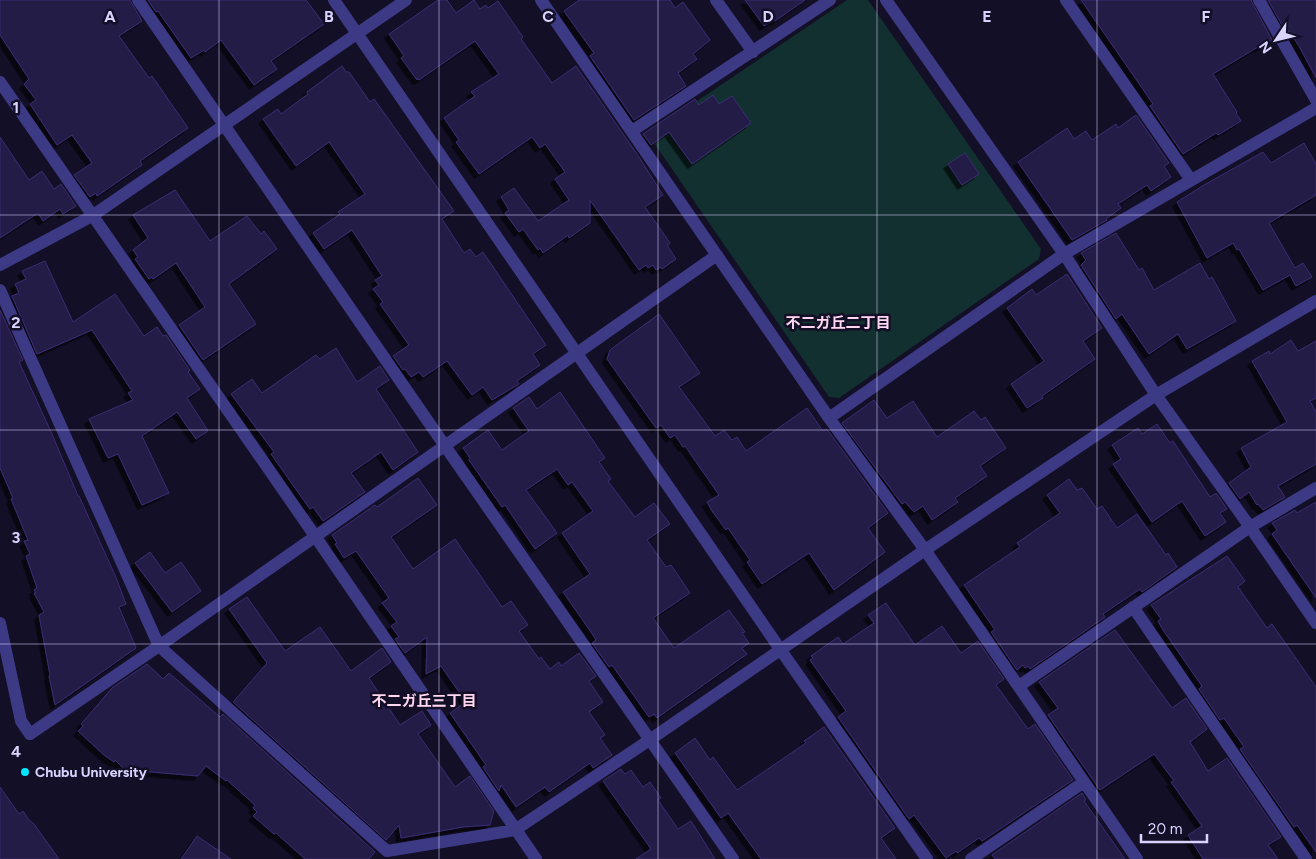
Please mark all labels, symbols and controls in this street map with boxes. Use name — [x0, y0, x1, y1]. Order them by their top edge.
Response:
text: A — [104, 7, 116, 26]
text: B — [324, 7, 334, 26]
text: C — [542, 7, 554, 26]
text: D — [762, 7, 774, 26]
text: E — [982, 7, 992, 26]
text: F — [1202, 7, 1211, 26]
north arrow — [1251, 15, 1301, 65]
text: N — [1256, 38, 1276, 56]
text: 1 — [13, 98, 19, 117]
text: 2 — [11, 313, 21, 332]
district label: 不二ガ丘二丁目 — [785, 314, 891, 332]
text: 3 — [12, 528, 21, 547]
district label: 不二ガ丘三丁目 — [371, 692, 477, 710]
text: 4 — [11, 742, 21, 761]
place label: Chubu University — [35, 764, 148, 781]
marker: Chubu University — [19, 766, 31, 778]
scale bar — [1141, 812, 1207, 844]
text: 20 m — [1148, 820, 1182, 838]

